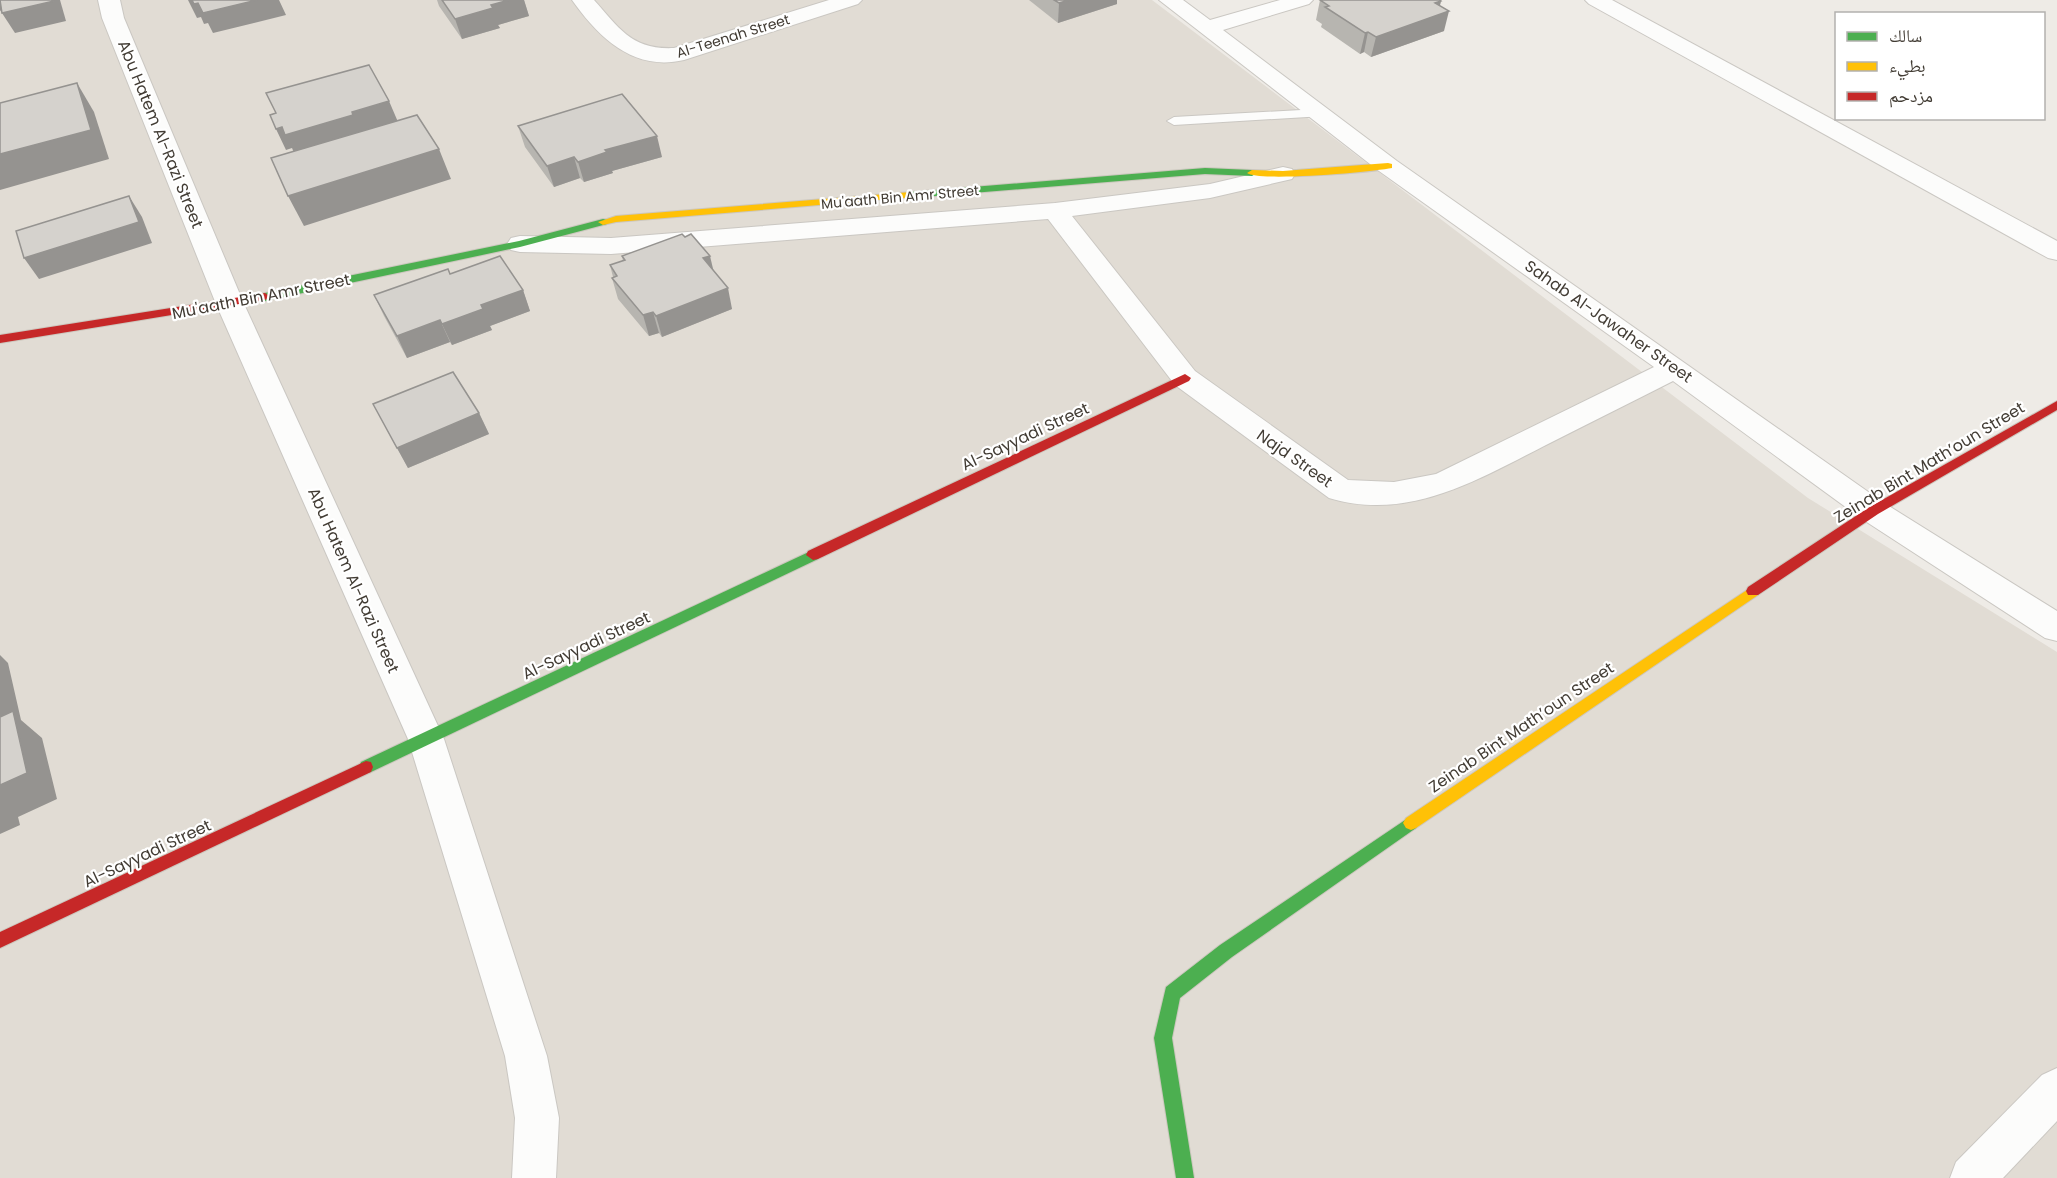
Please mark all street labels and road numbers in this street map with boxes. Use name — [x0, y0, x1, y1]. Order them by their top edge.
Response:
street label: Al-Teenah Street — [674, 9, 792, 63]
street label: Abu Hatem Al-Razi Street — [112, 37, 209, 232]
street label: Mu'aath Bin Amr Street — [820, 180, 980, 214]
street label: Sahab Al-Jawaher Street — [1520, 255, 1698, 388]
street label: Mu'aath Bin Amr Street — [170, 268, 352, 325]
street label: Zeinab Bint Math’oun Street — [1830, 396, 2029, 529]
street label: Al-Sayyadi Street — [958, 397, 1093, 476]
street label: Najd Street — [1252, 424, 1337, 493]
street label: Abu Hatem Al-Razi Street — [302, 484, 405, 677]
street label: Al-Sayyadi Street — [519, 606, 654, 685]
street label: Zeinab Bint Math’oun Street — [1424, 657, 1619, 798]
street label: Al-Sayyadi Street — [80, 814, 215, 893]

